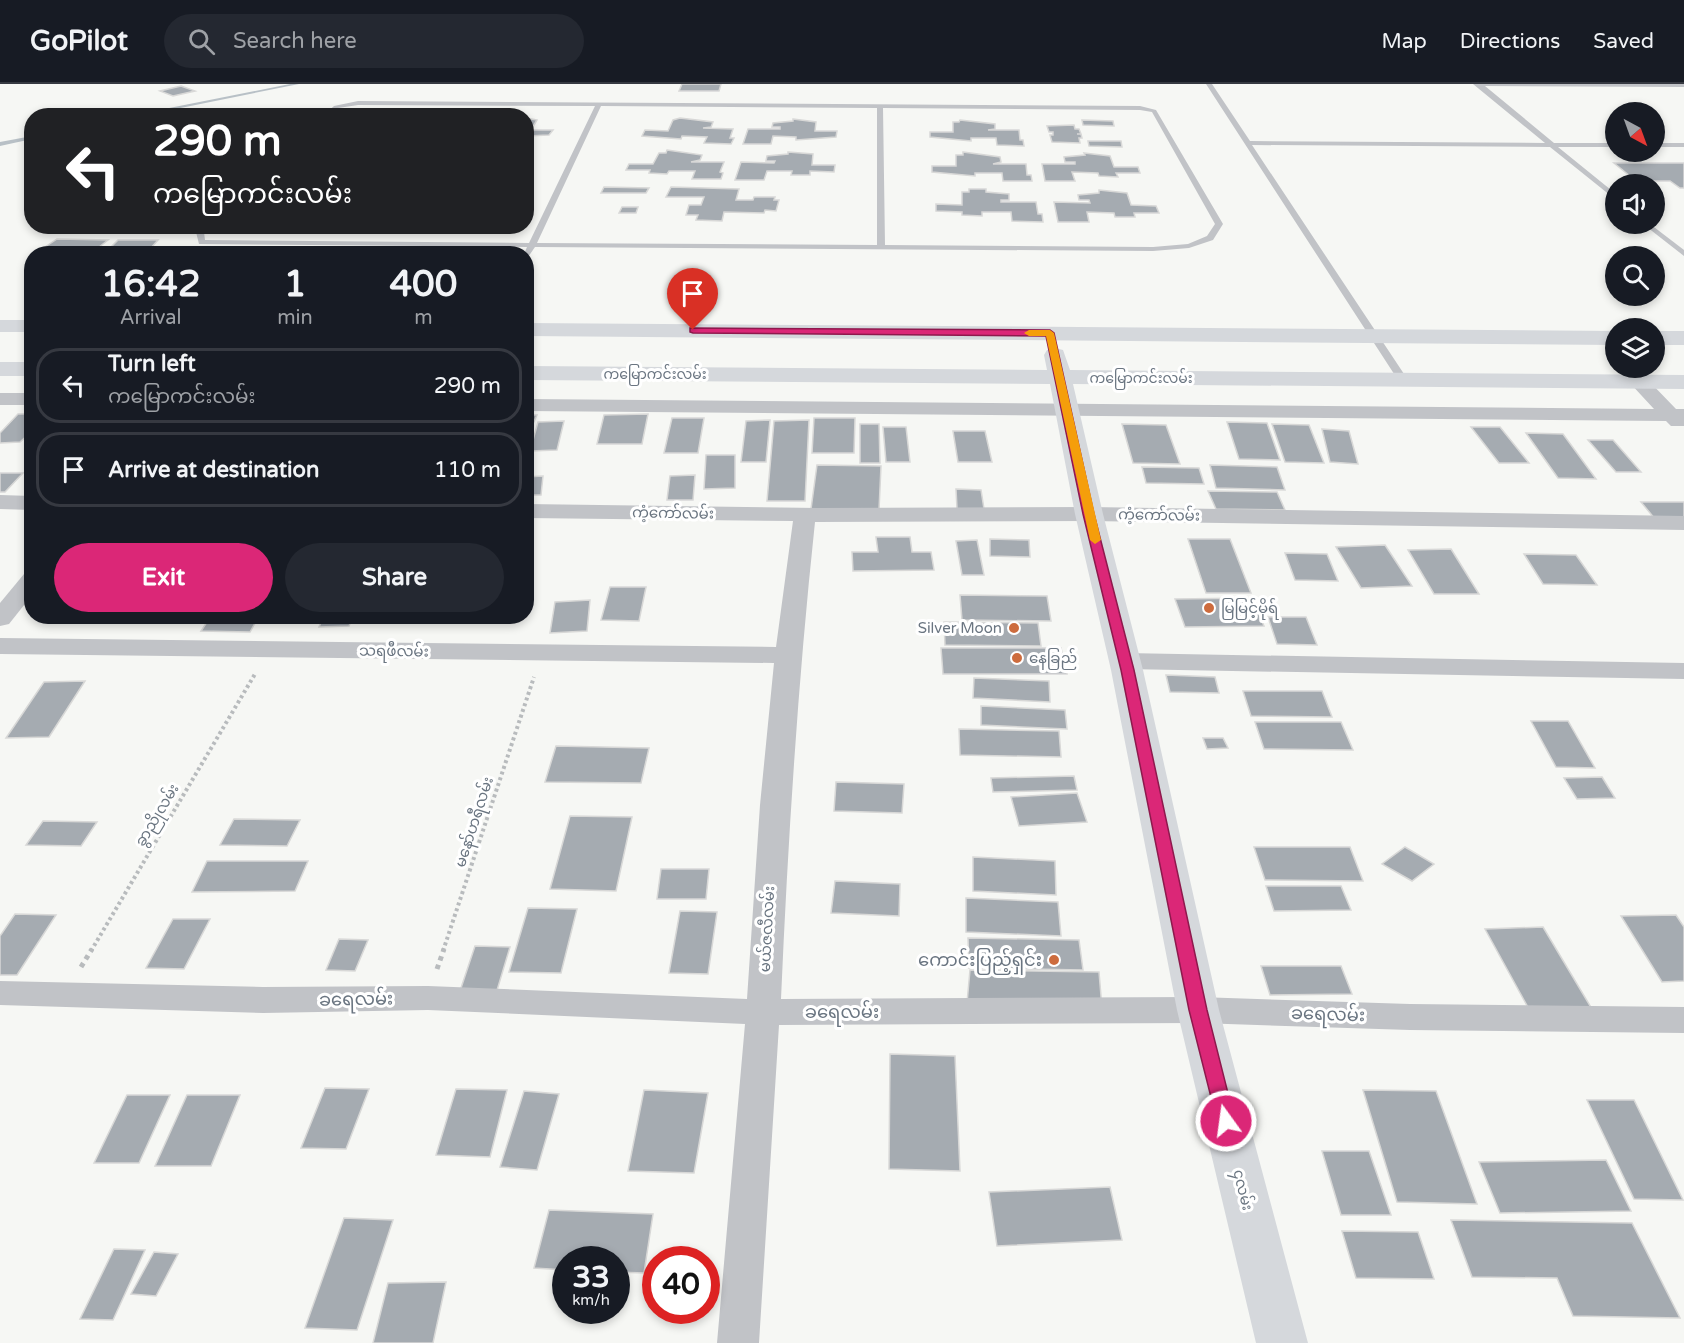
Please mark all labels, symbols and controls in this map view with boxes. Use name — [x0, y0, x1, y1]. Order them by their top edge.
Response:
search box — [164, 14, 584, 68]
text: GoPilot — [30, 24, 128, 58]
icon: search — [185, 25, 218, 58]
text: Search here — [233, 28, 357, 54]
text: Map — [1381, 29, 1427, 54]
text: Directions — [1460, 29, 1560, 54]
text: Saved — [1593, 29, 1654, 54]
north arrow — [1605, 102, 1665, 162]
map controls — [1605, 102, 1665, 378]
text: 290 m — [153, 116, 282, 167]
icon: left — [54, 132, 132, 210]
button: sound — [1605, 174, 1665, 234]
text: ကမြောကင်းလမ်း — [153, 178, 352, 211]
button: search — [1605, 246, 1665, 306]
text: 16:42 — [101, 263, 201, 306]
text: 1 — [284, 263, 306, 306]
text: 400 — [389, 263, 457, 306]
pin — [667, 268, 718, 330]
icon: arrive — [676, 277, 709, 310]
text: Arrival — [120, 306, 182, 330]
text: min — [277, 306, 313, 330]
text: m — [414, 306, 433, 330]
button: layers — [1605, 318, 1665, 378]
text: Turn left — [108, 351, 196, 377]
street label: ကမြောကင်းလမ်း — [603, 364, 707, 386]
street label: ကမြောကင်းလမ်း — [1089, 368, 1193, 390]
icon: left — [57, 369, 90, 402]
text: 290 m — [434, 373, 501, 399]
text: ကမြောကင်းလမ်း — [108, 385, 255, 409]
icon: arrive — [57, 453, 90, 486]
text: Arrive at destination — [108, 457, 319, 483]
text: 110 m — [434, 457, 501, 483]
street label: ကံ့ကော်လမ်း — [632, 502, 714, 524]
street label: ကံ့ကော်လမ်း — [1118, 504, 1200, 526]
button: Exit — [54, 543, 273, 612]
button: Share — [285, 543, 504, 612]
place label: မြမြင့်မိုရ် — [1221, 598, 1279, 620]
marker: မြမြင့်မိုရ် — [1202, 601, 1216, 615]
place label: Silver Moon — [918, 619, 1002, 637]
marker: Silver Moon — [1007, 621, 1021, 635]
street label: သရဖီလမ်း — [359, 640, 429, 664]
place label: နေခြည် — [1029, 648, 1077, 670]
marker: နေခြည် — [1010, 651, 1024, 665]
street label: မနော်ဟရီလမ်း — [450, 774, 500, 871]
street label: ခွာညိုလမ်း — [130, 780, 185, 851]
street label: မယ်ဇလီလမ်း — [755, 885, 778, 973]
place label: ကောင်းပြည့်ရှင်း — [918, 947, 1042, 975]
marker: ကောင်းပြည့်ရှင်း — [1047, 953, 1061, 967]
street label: ခရေလမ်း — [319, 985, 393, 1015]
street label: ခရေလမ်း — [805, 999, 879, 1027]
street label: ခရေလမ်း — [1290, 1000, 1366, 1030]
position arrow — [1194, 1089, 1258, 1153]
street label: ၄လမ်း — [1226, 1167, 1258, 1213]
speed limit sign: 40 — [642, 1246, 720, 1324]
text: 33 — [572, 1259, 610, 1296]
text: km/h — [572, 1291, 610, 1309]

